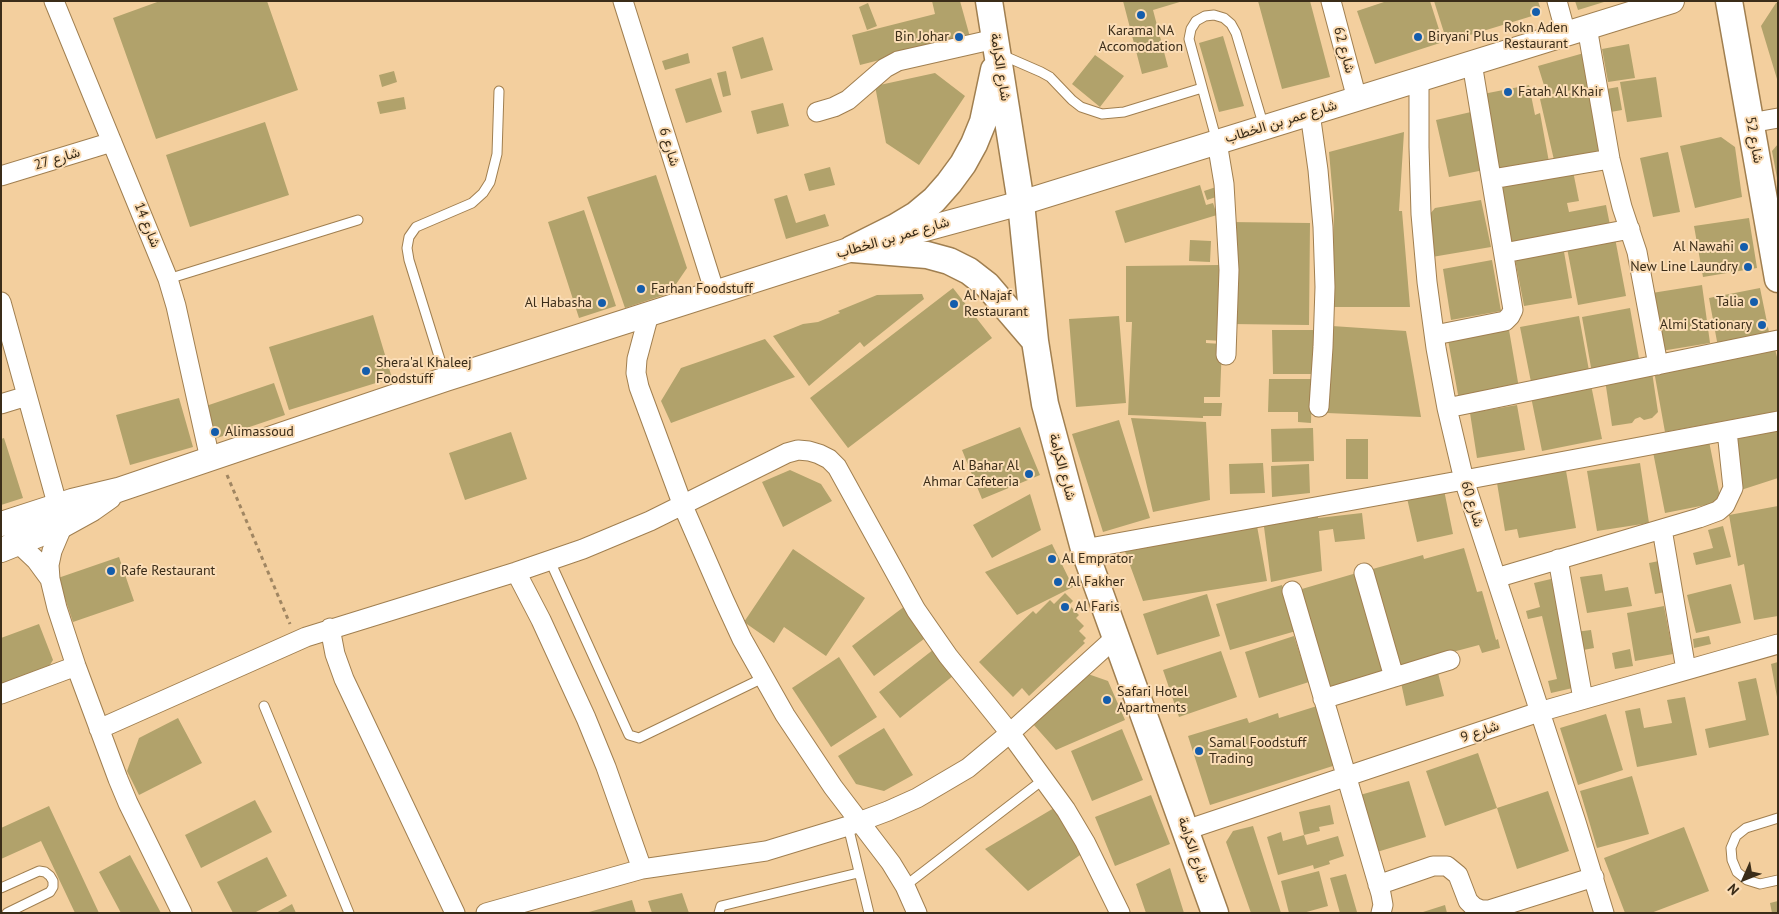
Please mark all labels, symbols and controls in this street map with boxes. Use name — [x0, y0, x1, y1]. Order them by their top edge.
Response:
marker: Rokn Aden Restaurant — [1530, 6, 1542, 18]
marker: Karama NA Accomodation — [1135, 9, 1147, 21]
place label: Rokn Aden Restaurant — [1504, 20, 1568, 52]
place label: Karama NA Accomodation — [1099, 23, 1183, 56]
street label: شارع 62 — [1330, 25, 1358, 75]
place label: Bin Johar — [895, 29, 949, 45]
place label: Biryani Plus — [1428, 29, 1499, 45]
marker: Bin Johar — [953, 31, 965, 43]
marker: Biryani Plus — [1412, 31, 1424, 43]
street label: شارع الكرامة — [986, 32, 1014, 102]
place label: Fatah Al Khair — [1518, 84, 1603, 100]
marker: Fatah Al Khair — [1502, 86, 1514, 98]
street label: شارع عمر بن الخطاب — [1223, 97, 1339, 147]
street label: شارع 52 — [1742, 115, 1766, 165]
street label: شارع 6 — [655, 126, 683, 168]
street label: شارع 27 — [32, 144, 82, 174]
street label: شارع 14 — [130, 200, 164, 250]
street label: شارع عمر بن الخطاب — [835, 214, 951, 262]
place label: Al Nawahi — [1673, 239, 1734, 255]
marker: Al Nawahi — [1738, 241, 1750, 253]
place label: New Line Laundry — [1630, 259, 1738, 275]
marker: New Line Laundry — [1742, 261, 1754, 273]
place label: Farhan Foodstuff — [651, 281, 753, 297]
marker: Farhan Foodstuff — [635, 283, 647, 295]
place label: Al Najaf Restaurant — [964, 288, 1028, 321]
place label: Talia — [1716, 294, 1744, 310]
place label: Al Habasha — [525, 295, 592, 311]
marker: Talia — [1748, 296, 1760, 308]
marker: Al Habasha — [596, 297, 608, 309]
marker: Al Najaf Restaurant — [948, 298, 960, 310]
place label: Almi Stationary — [1660, 317, 1752, 333]
marker: Almi Stationary — [1756, 319, 1768, 331]
place label: Shera'al Khaleej Foodstuff — [376, 355, 472, 388]
marker: Shera'al Khaleej Foodstuff — [360, 365, 372, 377]
place label: Alimassoud — [225, 424, 294, 440]
marker: Alimassoud — [209, 426, 221, 438]
street label: شارع الكرامة — [1045, 432, 1079, 502]
place label: Al Bahar Al Ahmar Cafeteria — [923, 458, 1019, 491]
marker: Al Bahar Al Ahmar Cafeteria — [1023, 468, 1035, 480]
street label: شارع 60 — [1457, 479, 1487, 529]
place label: Al Emprator — [1062, 551, 1133, 567]
marker: Al Emprator — [1046, 553, 1058, 565]
place label: Rafe Restaurant — [121, 563, 215, 579]
marker: Rafe Restaurant — [105, 565, 117, 577]
place label: Al Fakher — [1068, 574, 1124, 590]
marker: Al Fakher — [1052, 576, 1064, 588]
place label: Al Faris — [1075, 599, 1120, 615]
marker: Al Faris — [1059, 601, 1071, 613]
place label: Safari Hotel Apartments — [1117, 684, 1188, 716]
marker: Safari Hotel Apartments — [1101, 694, 1113, 706]
street label: شارع 9 — [1459, 718, 1501, 746]
place label: Samal Foodstuff Trading — [1209, 735, 1306, 768]
marker: Samal Foodstuff Trading — [1193, 745, 1205, 757]
street label: شارع الكرامة — [1174, 815, 1212, 885]
north arrow — [1719, 854, 1769, 904]
text: N — [1724, 880, 1743, 899]

